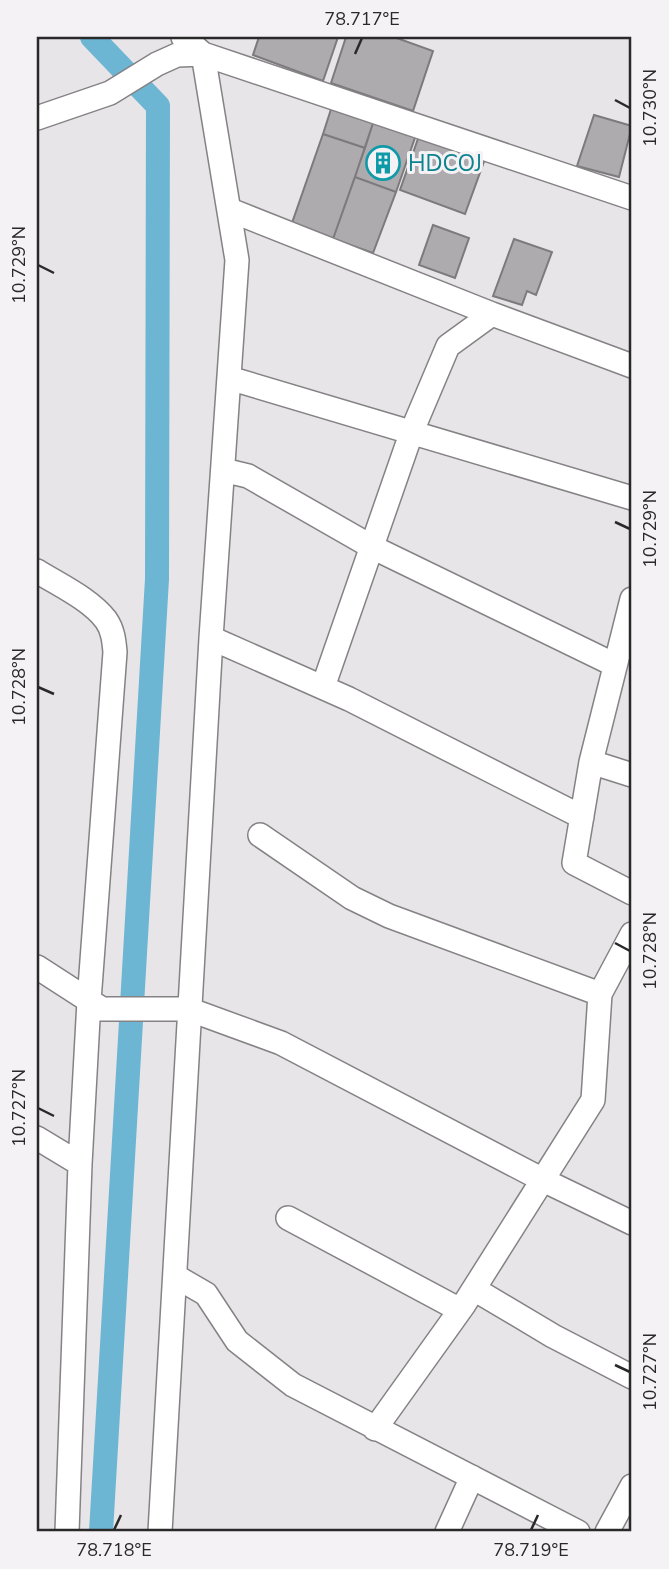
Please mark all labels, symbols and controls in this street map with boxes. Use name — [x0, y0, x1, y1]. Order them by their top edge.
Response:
text: 78.717°E — [324, 7, 400, 31]
text: 10.730°N — [638, 69, 662, 147]
building icon: HDCOJ — [364, 144, 402, 182]
place label: HDCOJ — [408, 148, 482, 179]
text: 10.729°N — [7, 226, 31, 304]
text: 10.729°N — [638, 490, 662, 568]
text: 10.728°N — [7, 648, 31, 726]
text: 10.728°N — [638, 912, 662, 990]
text: 10.727°N — [7, 1069, 31, 1147]
text: 10.727°N — [638, 1333, 662, 1411]
text: 78.718°E — [76, 1538, 152, 1562]
text: 78.719°E — [493, 1538, 569, 1562]

